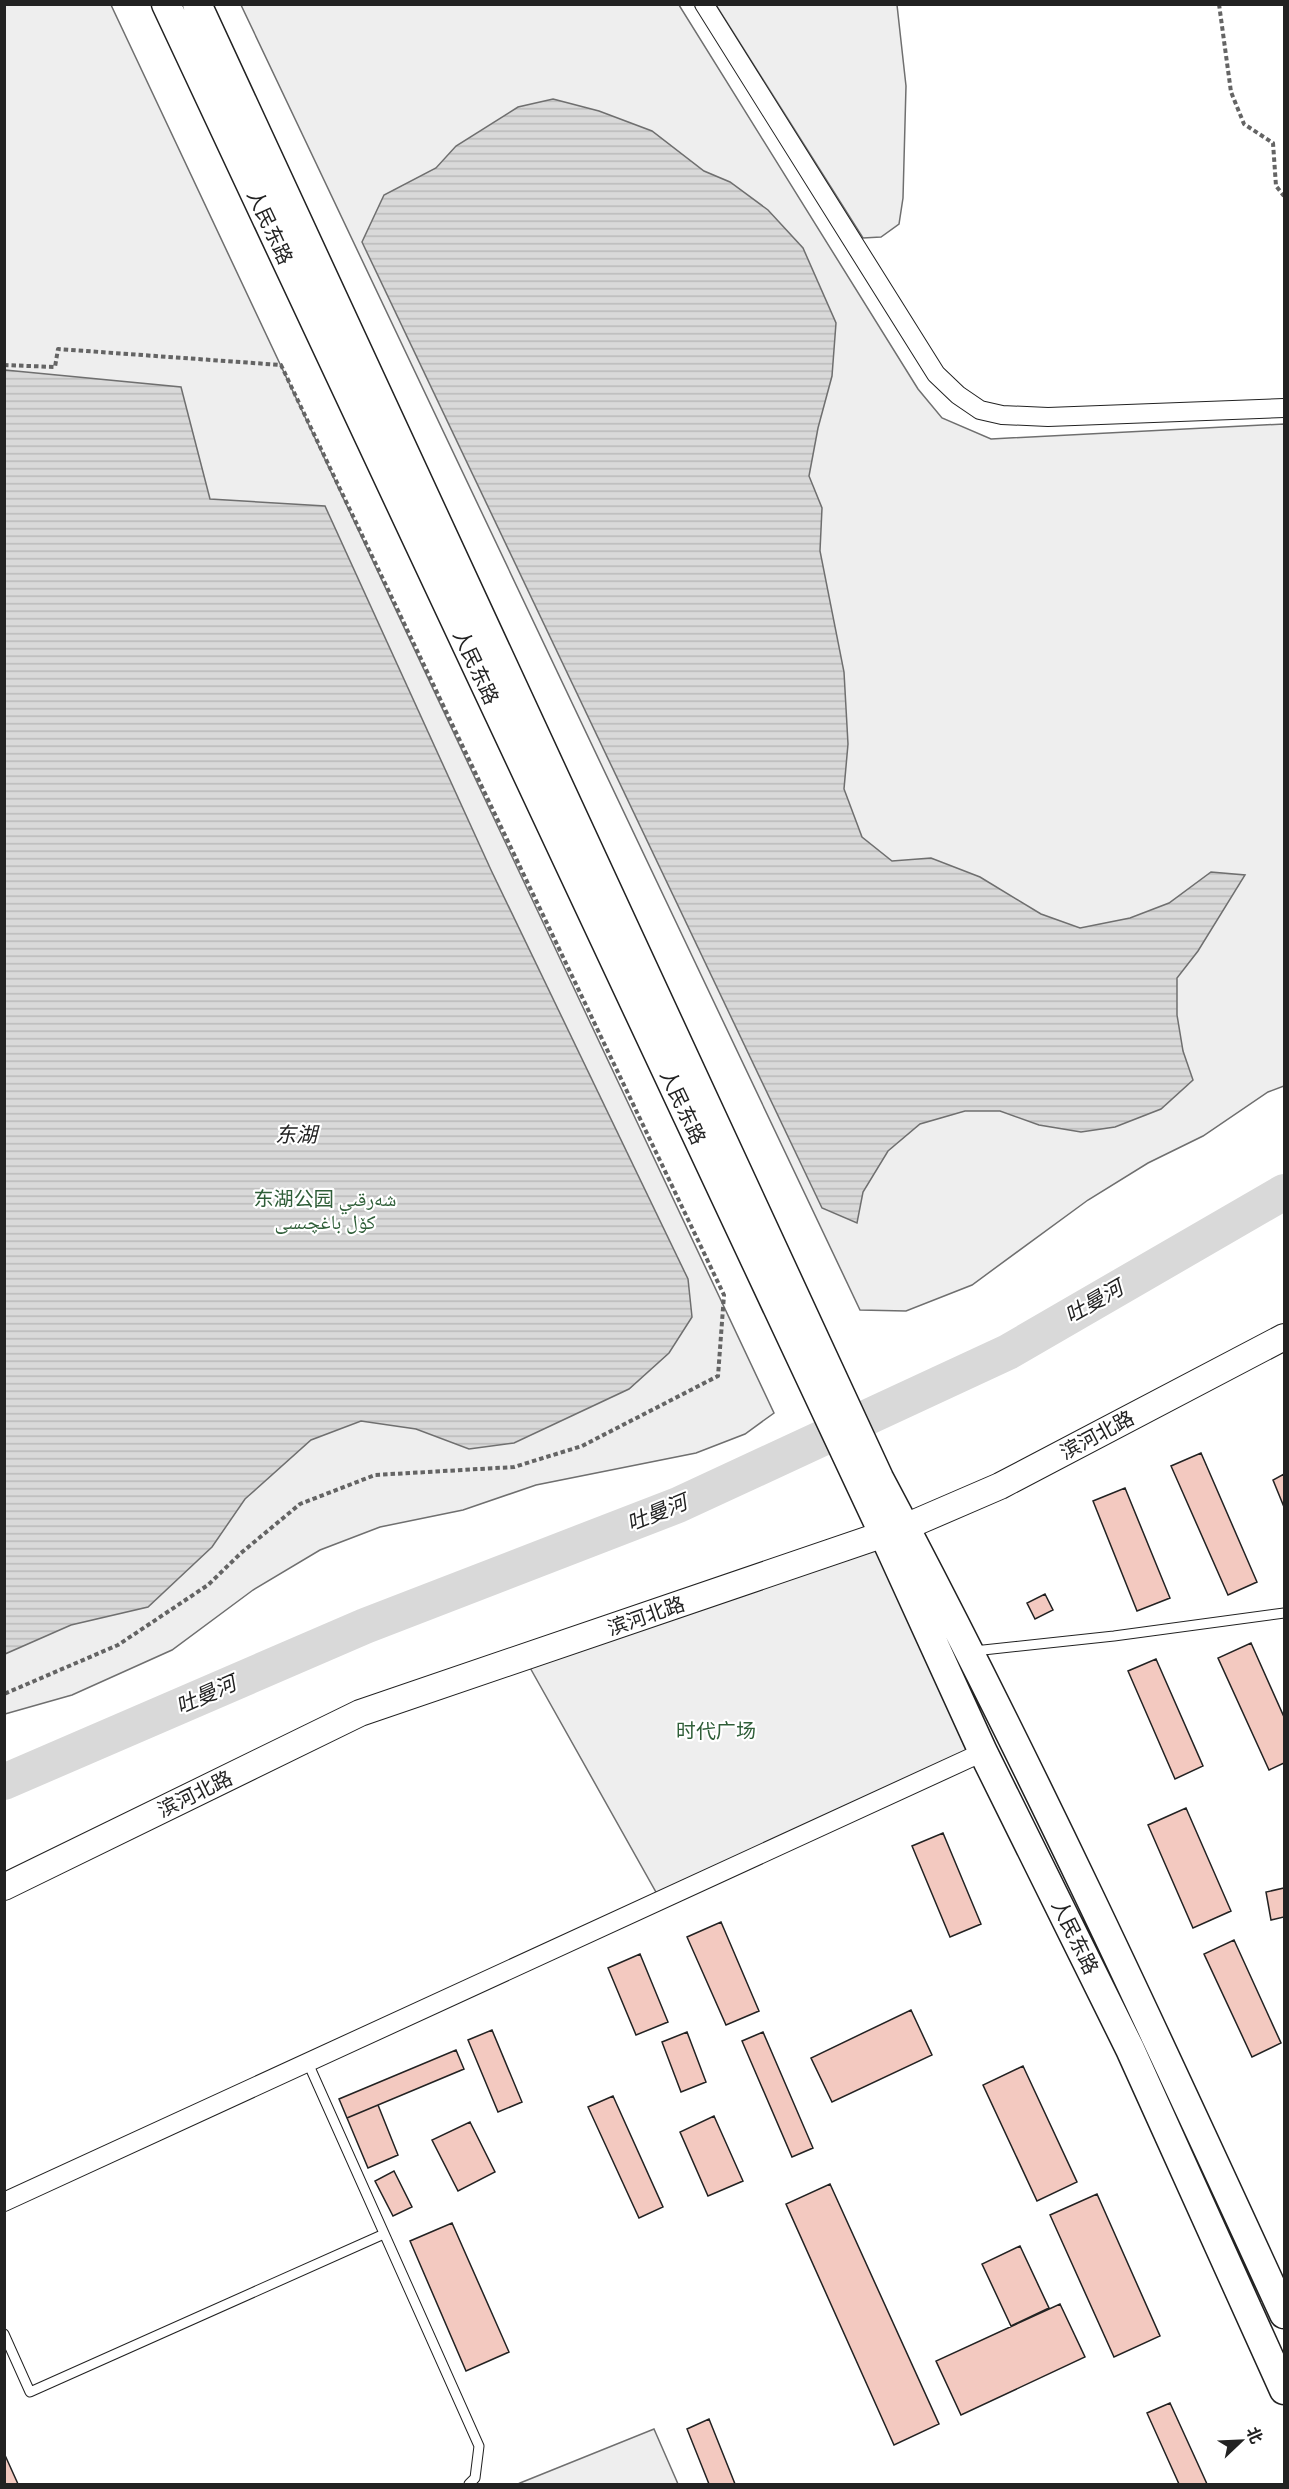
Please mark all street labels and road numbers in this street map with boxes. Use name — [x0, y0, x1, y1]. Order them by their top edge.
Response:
street label: 人民东路 — [242, 186, 297, 268]
street label: 人民东路 — [448, 626, 503, 708]
street label: 人民东路 — [655, 1066, 710, 1148]
street label: 滨河北路 — [1057, 1407, 1138, 1464]
street label: 滨河北路 — [605, 1593, 688, 1640]
street label: 滨河北路 — [154, 1767, 236, 1822]
street label: 人民东路 — [1047, 1896, 1102, 1978]

